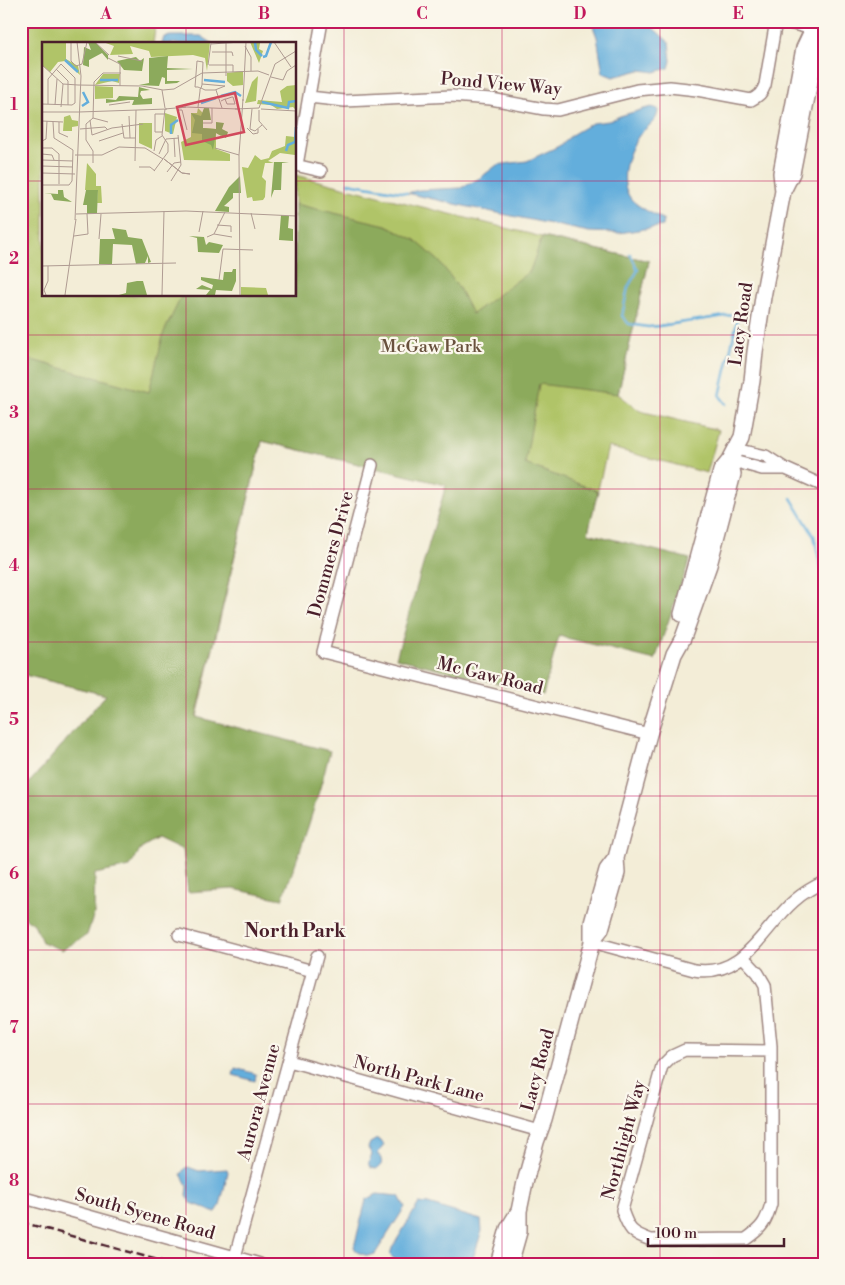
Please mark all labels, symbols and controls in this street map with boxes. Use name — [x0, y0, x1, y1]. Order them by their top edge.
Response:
text: A — [99, 4, 112, 24]
text: B — [258, 4, 270, 24]
text: C — [416, 4, 428, 24]
text: D — [574, 4, 587, 24]
text: E — [732, 4, 744, 24]
inset map — [42, 42, 296, 296]
street label: Pond View Way — [439, 67, 563, 101]
text: 1 — [10, 95, 18, 115]
text: 2 — [9, 249, 19, 269]
street label: Lacy Road — [724, 280, 758, 367]
park label: McGaw Park — [381, 335, 483, 358]
text: 3 — [9, 403, 19, 423]
street label: Dommers Drive — [303, 488, 359, 620]
text: 4 — [9, 556, 20, 576]
street label: Mc Gaw Road — [434, 652, 546, 701]
text: 5 — [9, 710, 19, 730]
text: 6 — [9, 864, 19, 884]
district label: North Park — [244, 919, 346, 943]
text: 7 — [9, 1018, 19, 1038]
street label: Lacy Road — [516, 1026, 560, 1114]
street label: Aurora Avenue — [232, 1041, 286, 1164]
street label: North Park Lane — [351, 1050, 487, 1108]
street label: Northlight Way — [597, 1077, 651, 1202]
text: 8 — [9, 1171, 19, 1191]
street label: South Syene Road — [72, 1183, 218, 1245]
scale bar — [648, 1215, 784, 1247]
text: 100 m — [655, 1224, 697, 1243]

